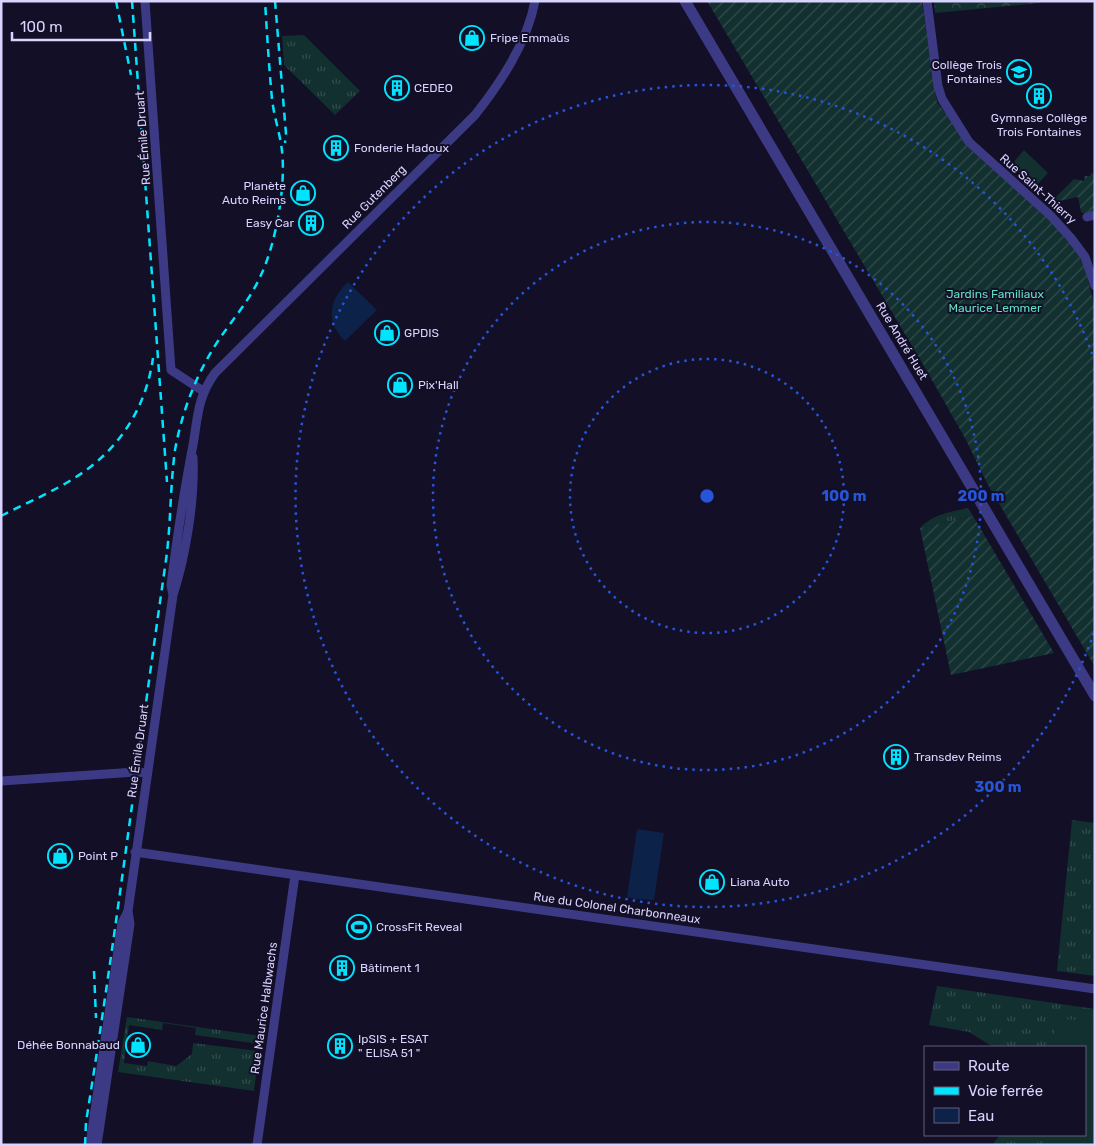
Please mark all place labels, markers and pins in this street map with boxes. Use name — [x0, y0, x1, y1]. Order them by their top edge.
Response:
shop icon: Fripe Emmaüs — [459, 25, 485, 51]
place label: Fripe Emmaüs — [490, 31, 570, 45]
place label: Collège Trois Fontaines — [932, 58, 1002, 86]
school or university icon: Collège Trois Fontaines — [1006, 59, 1032, 85]
building icon: CEDEO — [384, 75, 410, 101]
place label: CEDEO — [414, 81, 453, 95]
building icon: Gymnase Collège Trois Fontaines — [1026, 83, 1052, 109]
place label: Gymnase Collège Trois Fontaines — [991, 111, 1088, 139]
building icon: Fonderie Hadoux — [323, 135, 349, 161]
place label: Fonderie Hadoux — [354, 141, 449, 155]
place label: Planète Auto Reims — [222, 179, 286, 207]
shop icon: Planète Auto Reims — [290, 180, 316, 206]
building icon: Easy Car — [298, 210, 324, 236]
place label: Easy Car — [246, 216, 294, 230]
shop icon: GPDIS — [374, 320, 400, 346]
place label: GPDIS — [404, 326, 439, 340]
shop icon: Pix'Hall — [387, 372, 413, 398]
place label: Pix'Hall — [418, 378, 459, 392]
centre of rings — [698, 487, 716, 505]
building icon: Transdev Reims — [883, 744, 909, 770]
place label: Transdev Reims — [914, 750, 1002, 764]
shop icon: Point P — [47, 843, 73, 869]
place label: Point P — [78, 849, 118, 863]
shop icon: Liana Auto — [699, 869, 725, 895]
place label: Liana Auto — [730, 875, 790, 889]
sports icon: CrossFit Reveal — [346, 914, 372, 940]
place label: CrossFit Reveal — [376, 920, 462, 934]
building icon: Bâtiment 1 — [329, 955, 355, 981]
place label: Bâtiment 1 — [360, 961, 420, 975]
shop icon: Déhée Bonnabaud — [125, 1032, 151, 1058]
place label: IpSIS + ESAT " ELISA 51 " — [358, 1032, 429, 1060]
building icon: IpSIS + ESAT " ELISA 51 " — [327, 1033, 353, 1059]
place label: Déhée Bonnabaud — [17, 1038, 120, 1052]

